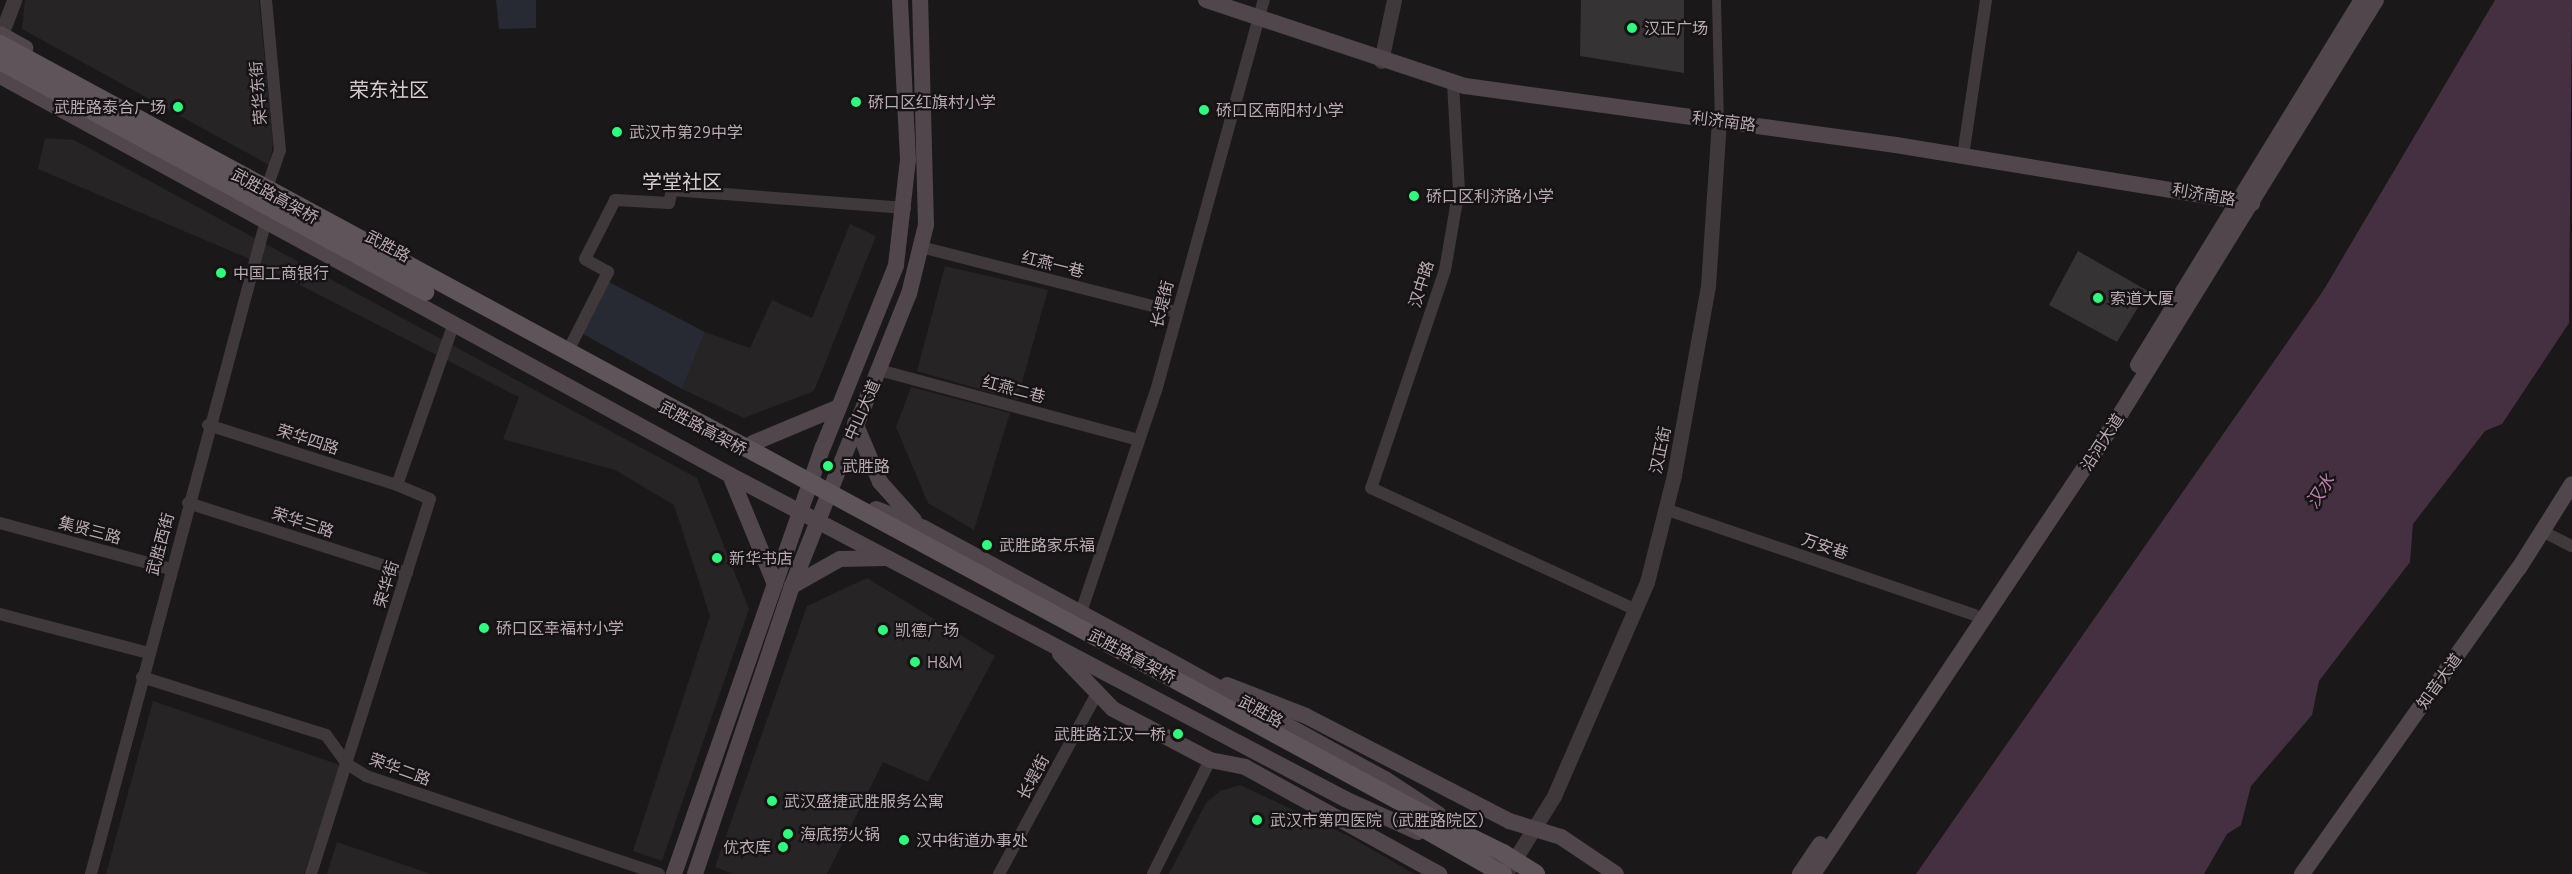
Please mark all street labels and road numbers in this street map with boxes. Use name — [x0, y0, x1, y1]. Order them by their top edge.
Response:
street label: 荣华东街 — [246, 60, 270, 126]
street label: 利济南路 — [1691, 108, 1757, 134]
street label: 武胜路高架桥 — [228, 164, 322, 228]
street label: 利济南路 — [2171, 179, 2237, 209]
street label: 武胜路 — [362, 226, 414, 266]
street label: 红燕一巷 — [1020, 247, 1086, 281]
street label: 汉中路 — [1405, 258, 1437, 310]
street label: 长堤街 — [1147, 278, 1177, 330]
street label: 红燕二巷 — [981, 371, 1047, 407]
street label: 中山大道 — [840, 377, 884, 443]
street label: 武胜路高架桥 — [656, 397, 750, 459]
street label: 沿河大道 — [2077, 410, 2127, 474]
street label: 荣华四路 — [275, 420, 341, 458]
street label: 汉正街 — [1646, 425, 1674, 475]
street label: 荣华三路 — [270, 503, 336, 541]
street label: 武胜西街 — [142, 511, 178, 577]
street label: 集贤三路 — [57, 512, 123, 548]
street label: 万安巷 — [1799, 529, 1851, 563]
street label: 荣华街 — [370, 558, 402, 610]
street label: 武胜路高架桥 — [1085, 625, 1179, 687]
street label: 知音大道 — [2412, 649, 2466, 713]
street label: 武胜路 — [1235, 691, 1287, 731]
street label: 荣华二路 — [367, 749, 433, 789]
street label: 长堤街 — [1013, 751, 1053, 803]

